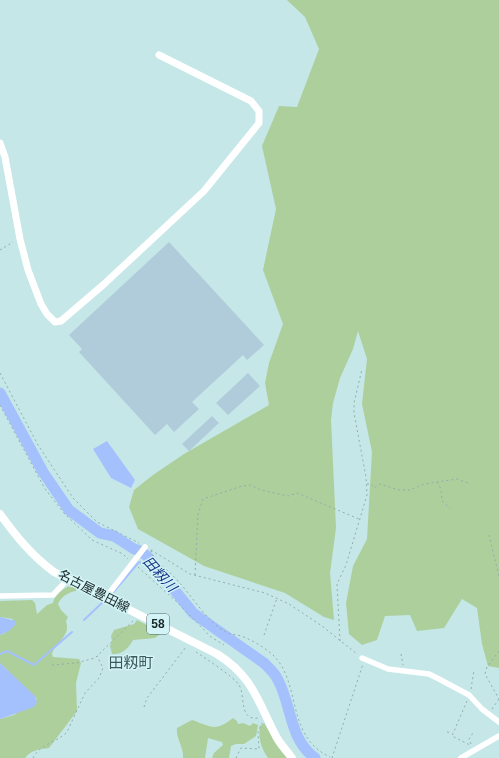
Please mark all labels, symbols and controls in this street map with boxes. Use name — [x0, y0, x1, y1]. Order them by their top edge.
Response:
water label: 田籾川 — [140, 553, 181, 596]
street label: 名古屋豊田線 — [56, 567, 132, 615]
road number: 58 — [147, 614, 169, 634]
district label: 田籾町 — [108, 654, 154, 671]

